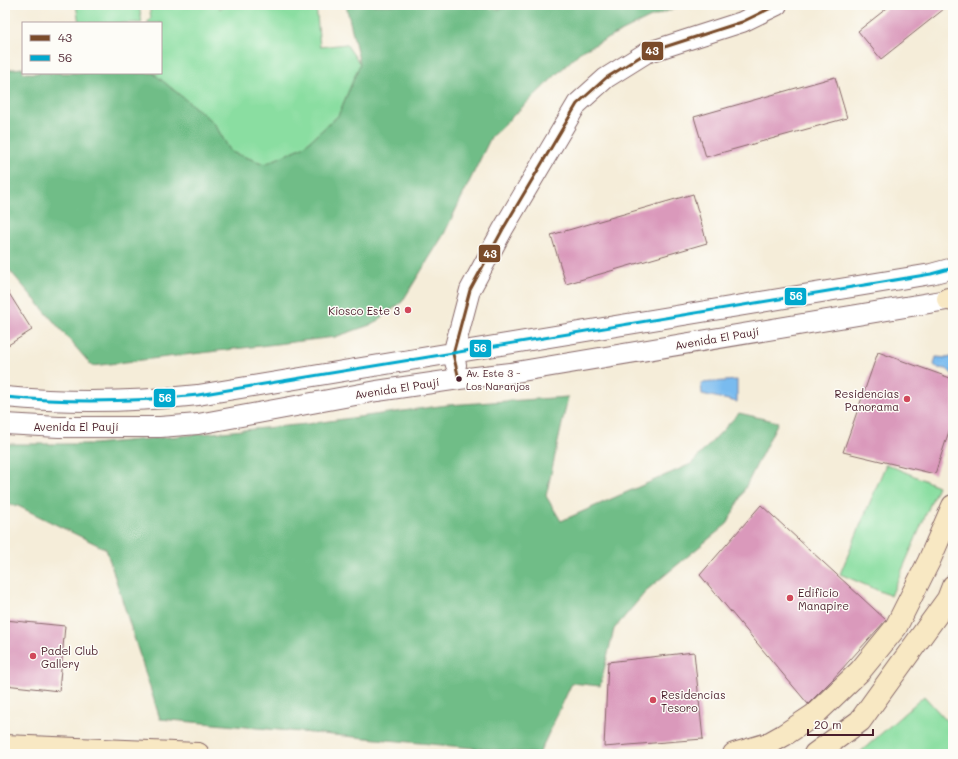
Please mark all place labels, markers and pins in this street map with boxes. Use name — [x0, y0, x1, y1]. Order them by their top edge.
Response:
place label: Kiosco Este 3 — [328, 303, 401, 318]
marker: Kiosco Este 3 — [403, 305, 413, 315]
place label: Av. Este 3 - Los Naranjos — [466, 366, 530, 393]
marker: Av. Este 3 - Los Naranjos — [454, 374, 464, 384]
place label: Residencias Panorama — [835, 386, 899, 414]
marker: Residencias Panorama — [902, 394, 912, 404]
place label: Edificio Manapire — [798, 585, 849, 613]
marker: Edificio Manapire — [785, 593, 795, 603]
place label: Padel Club Gallery — [41, 643, 98, 671]
marker: Padel Club Gallery — [28, 651, 38, 661]
place label: Residencias Tesoro — [661, 687, 725, 715]
marker: Residencias Tesoro — [648, 695, 658, 705]

